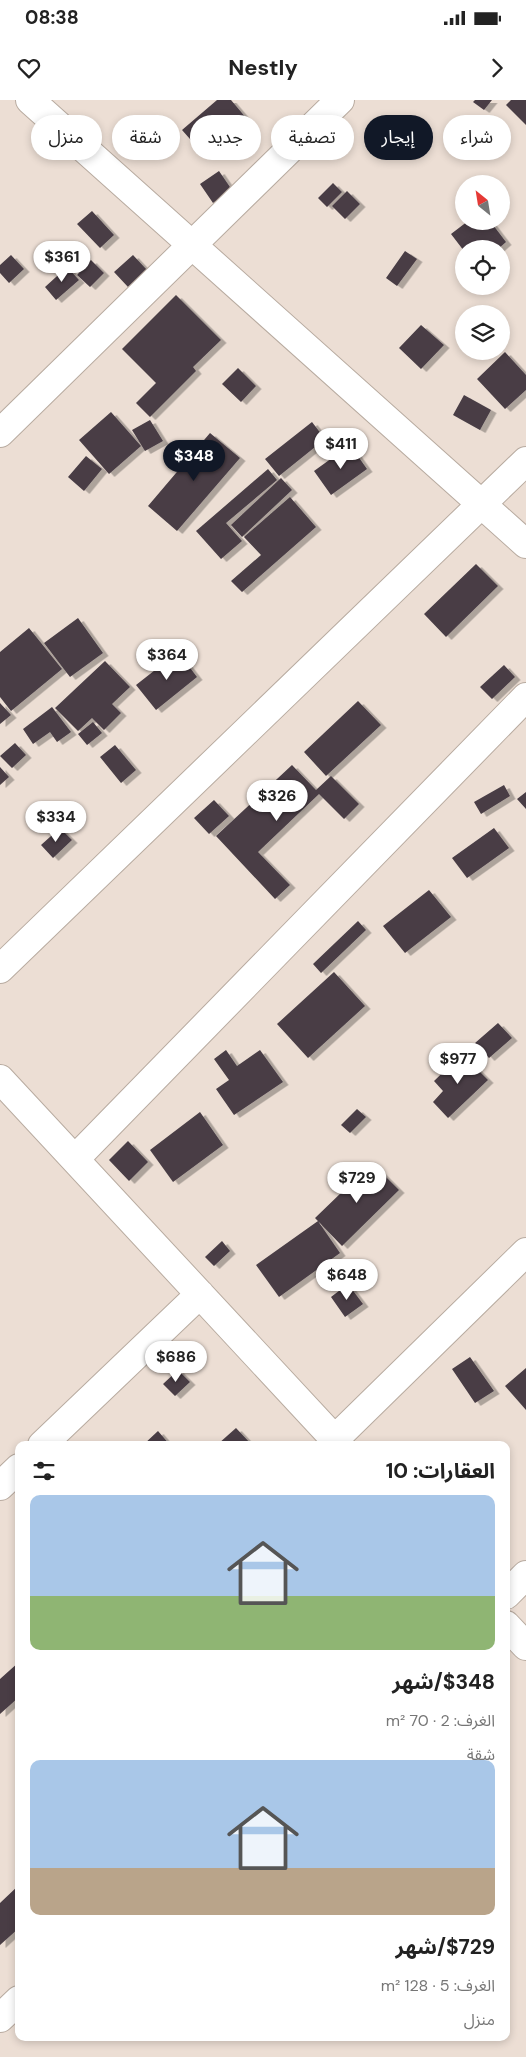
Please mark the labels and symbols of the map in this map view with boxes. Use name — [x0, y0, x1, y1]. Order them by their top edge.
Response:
north arrow — [455, 175, 510, 230]
pin: $361 — [32, 240, 92, 283]
pin: $411 — [311, 428, 371, 470]
pin: $348 — [164, 440, 224, 482]
pin: $364 — [137, 638, 197, 681]
pin: $326 — [247, 780, 307, 822]
pin: $334 — [26, 800, 86, 843]
pin: $977 — [428, 1042, 488, 1085]
pin: $729 — [327, 1162, 387, 1204]
pin: $648 — [317, 1258, 377, 1301]
pin: $686 — [146, 1340, 206, 1383]

